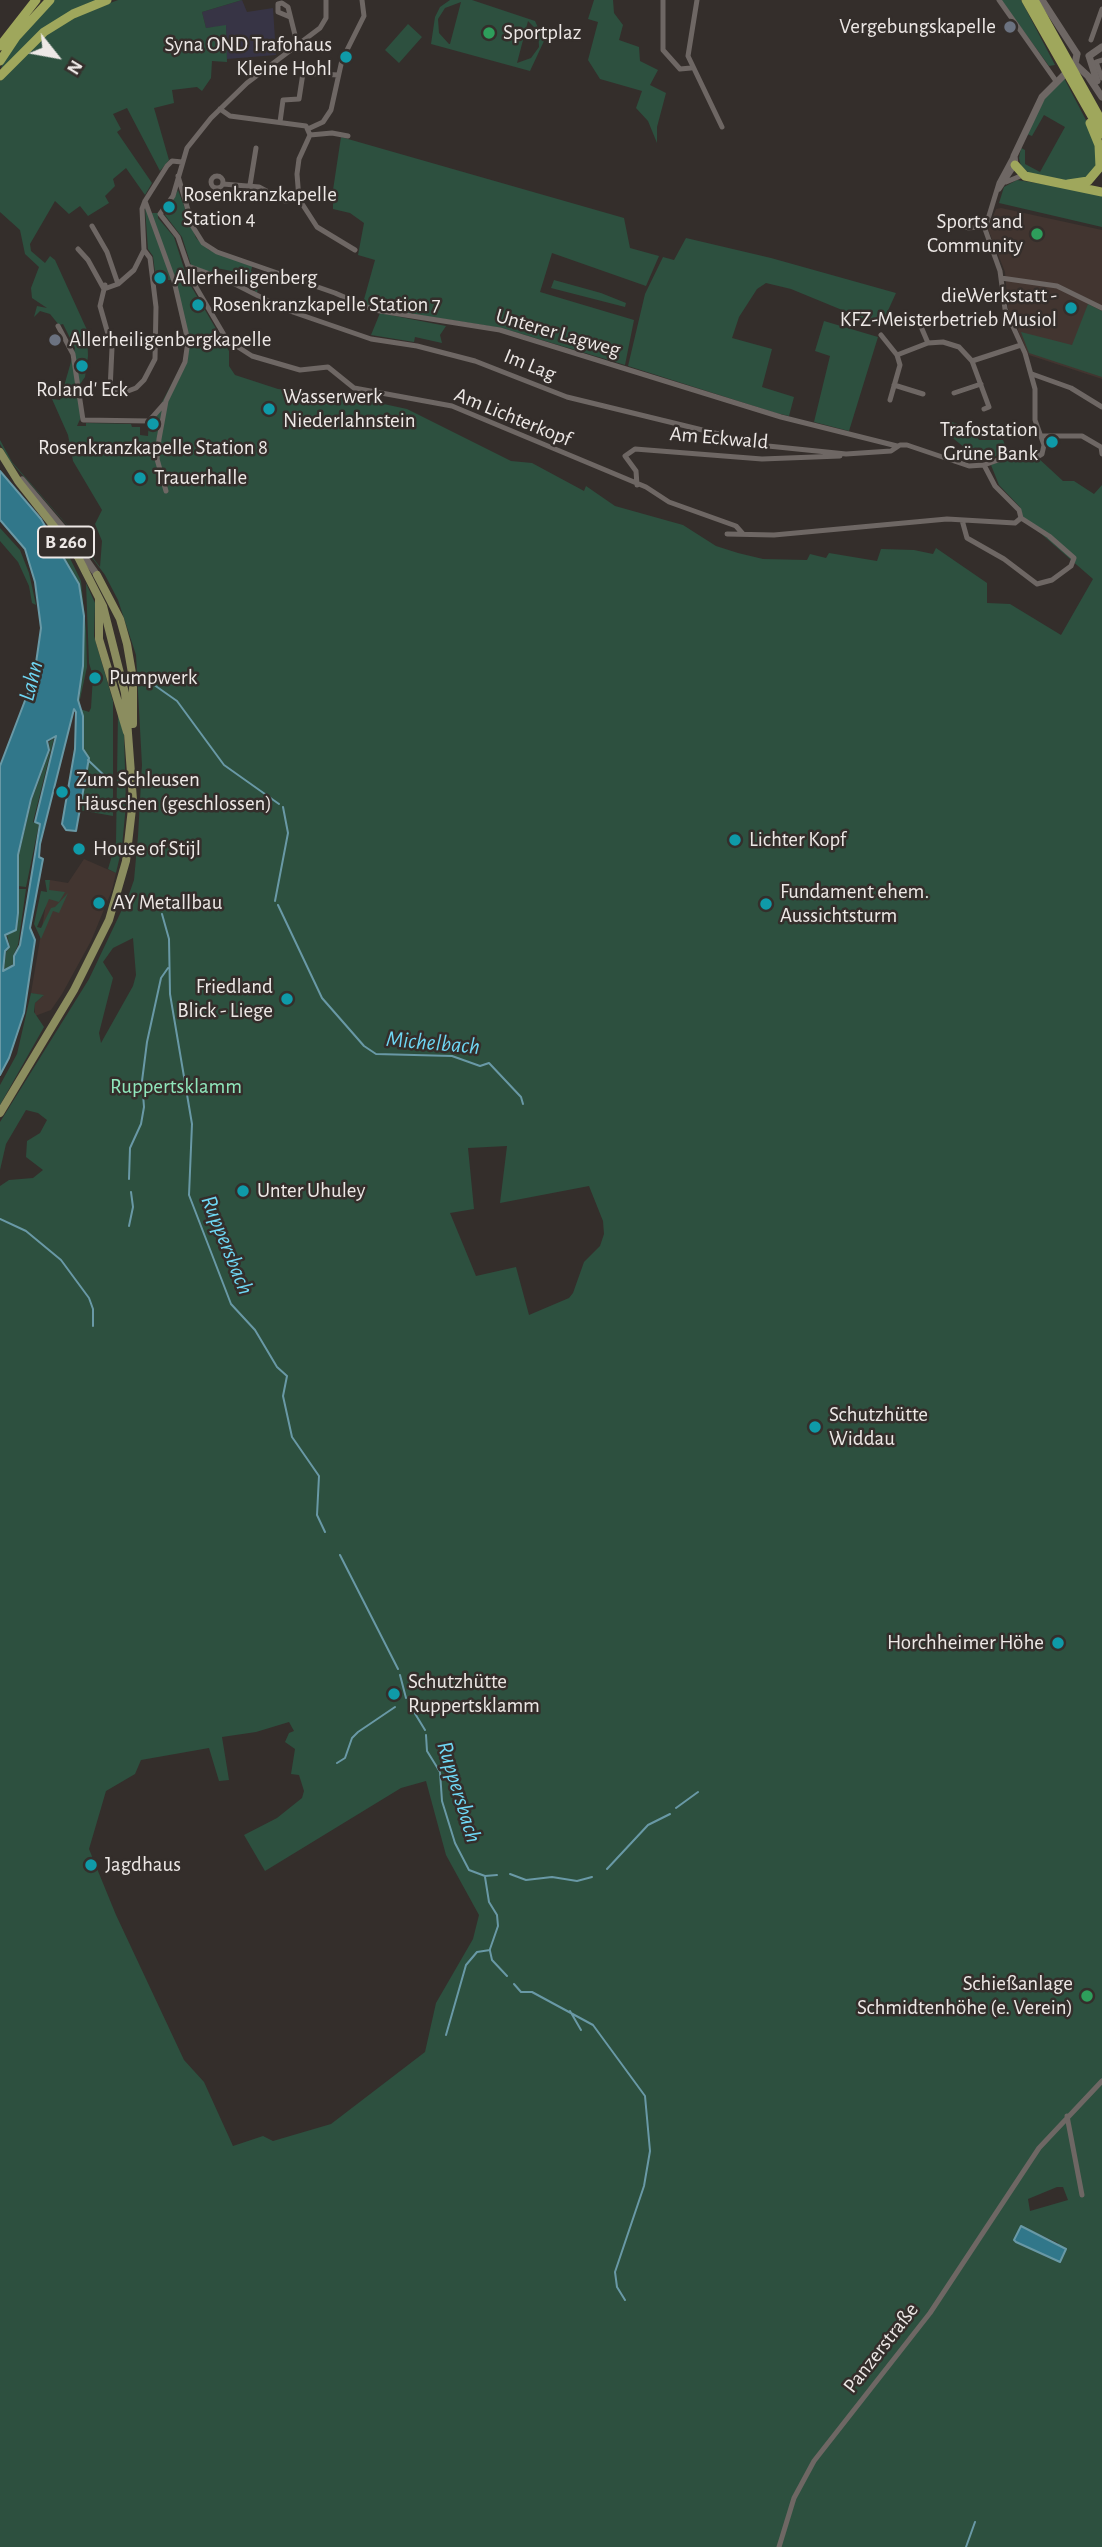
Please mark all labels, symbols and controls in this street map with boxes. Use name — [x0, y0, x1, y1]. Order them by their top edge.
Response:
place label: Vergebungskapelle — [839, 14, 996, 40]
marker: Vergebungskapelle — [1002, 19, 1018, 35]
place label: Sportplaz — [503, 20, 581, 46]
north arrow — [21, 21, 91, 91]
marker: Sportplaz — [481, 25, 497, 41]
place label: Syna OND Trafohaus Kleine Hohl — [164, 32, 332, 82]
marker: Syna OND Trafohaus Kleine Hohl — [338, 49, 354, 65]
text: N — [63, 57, 86, 78]
place label: Rosenkranzkapelle Station 4 — [183, 182, 337, 232]
marker: Rosenkranzkapelle Station 4 — [161, 199, 177, 215]
place label: Sports and Community — [927, 209, 1023, 259]
marker: Sports and Community — [1029, 226, 1045, 242]
place label: Allerheiligenberg — [174, 265, 317, 291]
marker: Allerheiligenberg — [152, 270, 168, 286]
place label: dieWerkstatt - KFZ-Meisterbetrieb Musiol — [840, 283, 1057, 333]
place label: Rosenkranzkapelle Station 7 — [212, 292, 441, 318]
marker: Rosenkranzkapelle Station 7 — [190, 297, 206, 313]
marker: dieWerkstatt - KFZ-Meisterbetrieb Musiol — [1063, 300, 1079, 316]
street label: Unterer Lagweg — [493, 303, 623, 363]
place label: Allerheiligenbergkapelle — [69, 327, 271, 353]
marker: Allerheiligenbergkapelle — [47, 332, 63, 348]
street label: Im Lag — [500, 343, 560, 387]
marker: Roland' Eck — [74, 358, 90, 374]
place label: Roland' Eck — [36, 377, 128, 403]
street label: Am Lichterkopf — [451, 382, 575, 452]
place label: Wasserwerk Niederlahnstein — [283, 384, 416, 434]
marker: Wasserwerk Niederlahnstein — [261, 401, 277, 417]
marker: Rosenkranzkapelle Station 8 — [145, 416, 161, 432]
place label: Trafostation Grüne Bank — [940, 417, 1038, 467]
street label: Am Eckwald — [669, 421, 769, 455]
marker: Trafostation Grüne Bank — [1044, 434, 1060, 450]
place label: Rosenkranzkapelle Station 8 — [38, 435, 268, 461]
place label: Trauerhalle — [154, 465, 247, 491]
marker: Trauerhalle — [132, 470, 148, 486]
road number: B 260 — [38, 526, 94, 558]
water label: Lahn — [13, 658, 49, 704]
place label: Pumpwerk — [109, 665, 197, 691]
marker: Pumpwerk — [87, 670, 103, 686]
place label: Zum Schleusen Häuschen (geschlossen) — [76, 767, 272, 817]
marker: Zum Schleusen Häuschen (geschlossen) — [54, 784, 70, 800]
place label: Lichter Kopf — [749, 827, 846, 853]
marker: Lichter Kopf — [727, 832, 743, 848]
place label: House of Stijl — [93, 836, 201, 862]
marker: House of Stijl — [71, 841, 87, 857]
place label: Fundament ehem. Aussichtsturm — [780, 879, 929, 929]
place label: AY Metallbau — [113, 890, 222, 916]
marker: AY Metallbau — [91, 895, 107, 911]
marker: Fundament ehem. Aussichtsturm — [758, 896, 774, 912]
place label: Friedland Blick - Liege — [177, 974, 273, 1024]
marker: Friedland Blick - Liege — [279, 991, 295, 1007]
water label: Michelbach — [385, 1025, 481, 1061]
park label: Ruppertsklamm — [110, 1074, 242, 1100]
place label: Unter Uhuley — [257, 1178, 366, 1204]
marker: Unter Uhuley — [235, 1183, 251, 1199]
water label: Ruppersbach — [195, 1191, 259, 1299]
place label: Schutzhütte Widdau — [829, 1402, 928, 1452]
marker: Schutzhütte Widdau — [807, 1419, 823, 1435]
place label: Horchheimer Höhe — [887, 1630, 1044, 1656]
marker: Horchheimer Höhe — [1050, 1635, 1066, 1651]
place label: Schutzhütte Ruppertsklamm — [408, 1669, 540, 1719]
marker: Schutzhütte Ruppertsklamm — [386, 1686, 402, 1702]
water label: Ruppersbach — [430, 1738, 488, 1846]
place label: Jagdhaus — [105, 1852, 181, 1878]
marker: Jagdhaus — [83, 1857, 99, 1873]
place label: Schießanlage Schmidtenhöhe (e. Verein) — [857, 1971, 1073, 2021]
marker: Schießanlage Schmidtenhöhe (e. Verein) — [1079, 1988, 1095, 2004]
street label: Panzerstraße — [838, 2298, 924, 2398]

